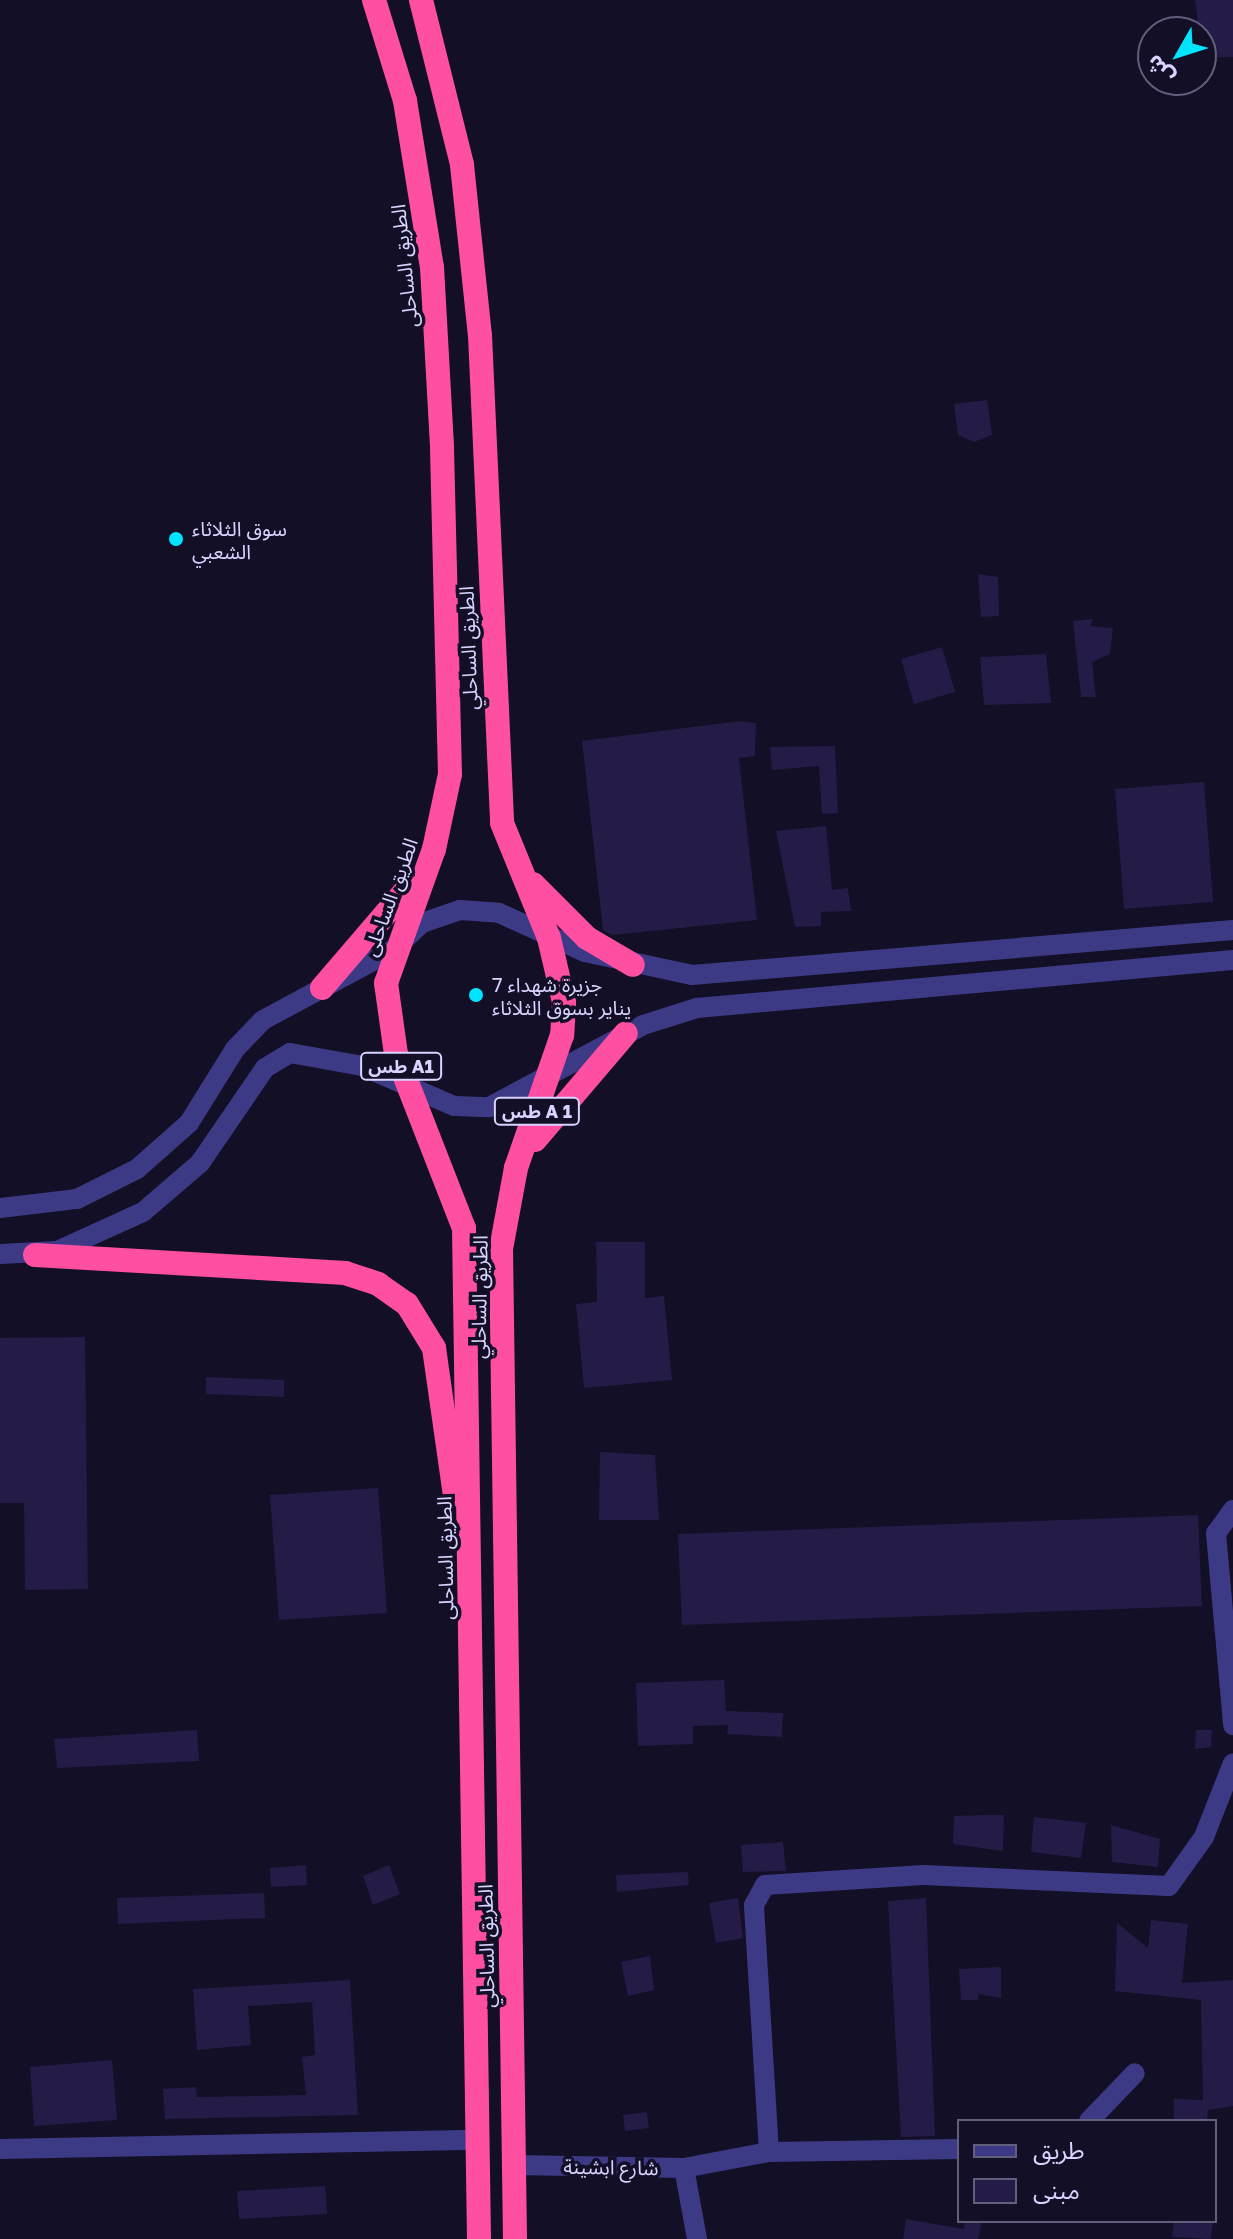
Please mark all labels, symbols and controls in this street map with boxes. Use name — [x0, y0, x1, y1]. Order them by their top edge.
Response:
north arrow — [1137, 16, 1217, 96]
text: ش — [1140, 50, 1179, 90]
street label: الطريق الساحلى — [386, 203, 422, 329]
place label: سوق الثلاثاء الشعبي — [192, 516, 287, 563]
marker: سوق الثلاثاء الشعبي — [167, 530, 185, 548]
street label: الطريق الساحلي — [454, 586, 482, 710]
street label: الطريق الساحلى — [358, 835, 422, 959]
place label: جزيرة شهداء 7 يناير بسوق الثلاثاء — [492, 972, 631, 1019]
marker: جزيرة شهداء 7 يناير بسوق الثلاثاء — [467, 986, 485, 1004]
road number: طس A1 — [359, 1052, 443, 1080]
road number: طس A 1 — [493, 1097, 581, 1125]
street label: الطريق الساحلي — [466, 1235, 492, 1359]
street label: الطريق الساحلى — [432, 1496, 458, 1620]
street label: الطريق الساحلي — [473, 1884, 499, 2008]
legend — [957, 2119, 1217, 2223]
text: طريق — [1033, 2135, 1085, 2164]
street label: شارع ابشينة — [563, 2154, 659, 2180]
text: مبنى — [1033, 2175, 1080, 2204]

